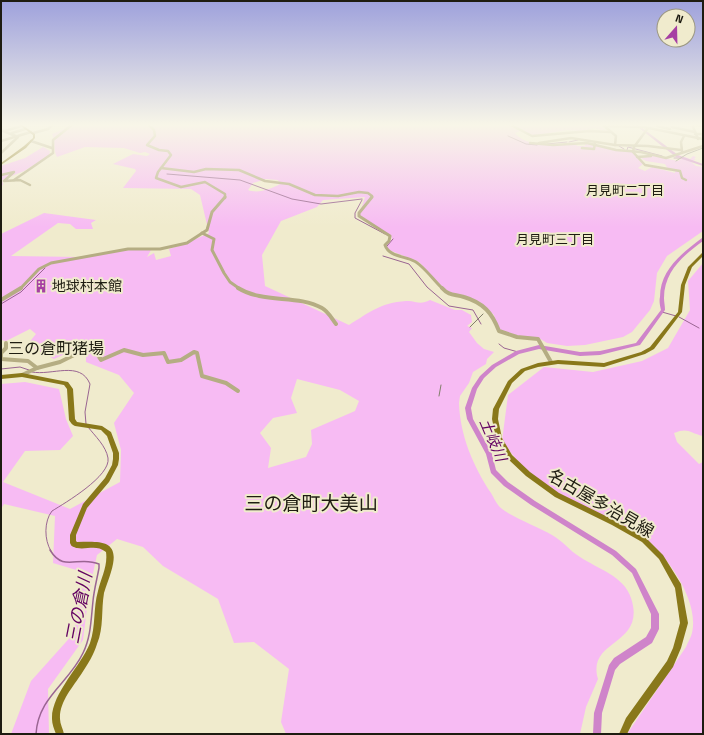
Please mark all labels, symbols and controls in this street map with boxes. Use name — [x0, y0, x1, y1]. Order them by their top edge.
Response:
north arrow — [656, 8, 696, 48]
text: N — [673, 10, 686, 27]
district label: 月見町二丁目 — [586, 180, 664, 200]
district label: 月見町三丁目 — [516, 229, 594, 249]
place label: 地球村本館 — [52, 275, 122, 296]
building icon: 地球村本館 — [33, 278, 49, 294]
district label: 三の倉町猪場 — [8, 336, 104, 360]
water label: 土岐川 — [474, 415, 514, 467]
street label: 名古屋多治見線 — [543, 462, 659, 544]
district label: 三の倉町大美山 — [244, 488, 378, 517]
water label: 三の倉川 — [58, 568, 99, 646]

